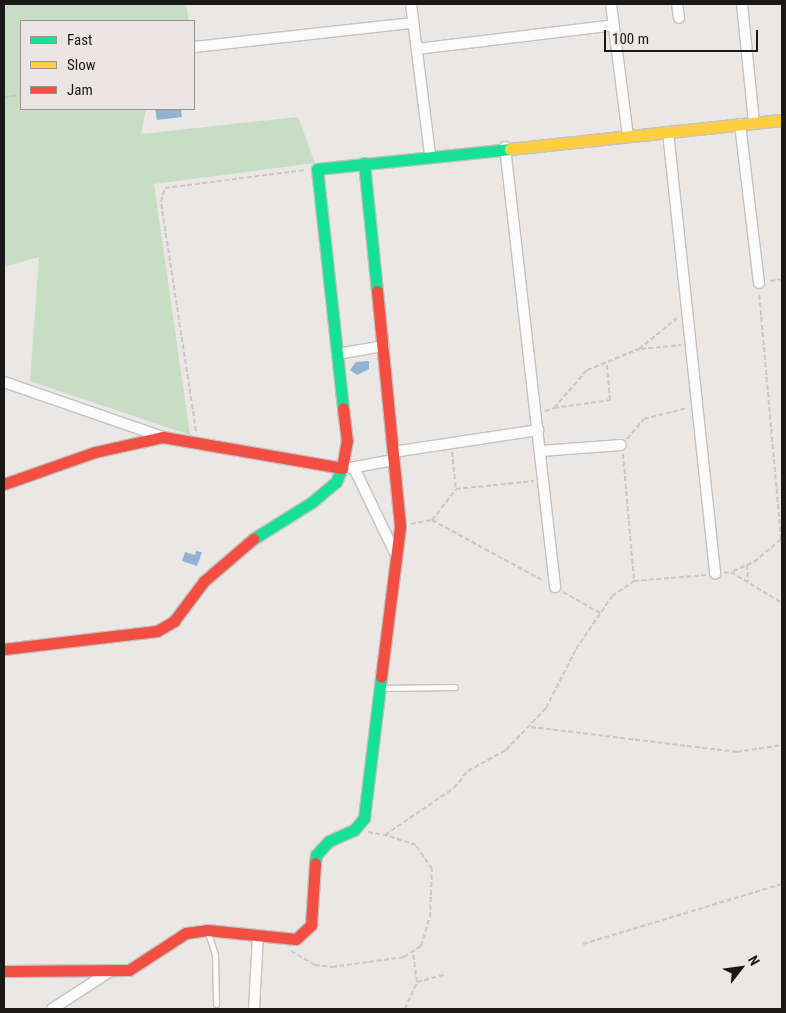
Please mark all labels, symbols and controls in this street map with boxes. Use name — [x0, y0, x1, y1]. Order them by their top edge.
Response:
legend — [20, 20, 195, 110]
scale bar — [606, 20, 760, 52]
text: 100 m — [612, 30, 649, 48]
text: Fast — [67, 31, 92, 49]
text: Slow — [67, 56, 96, 74]
text: Jam — [67, 81, 93, 99]
north arrow — [716, 943, 766, 993]
text: N — [745, 953, 763, 968]

